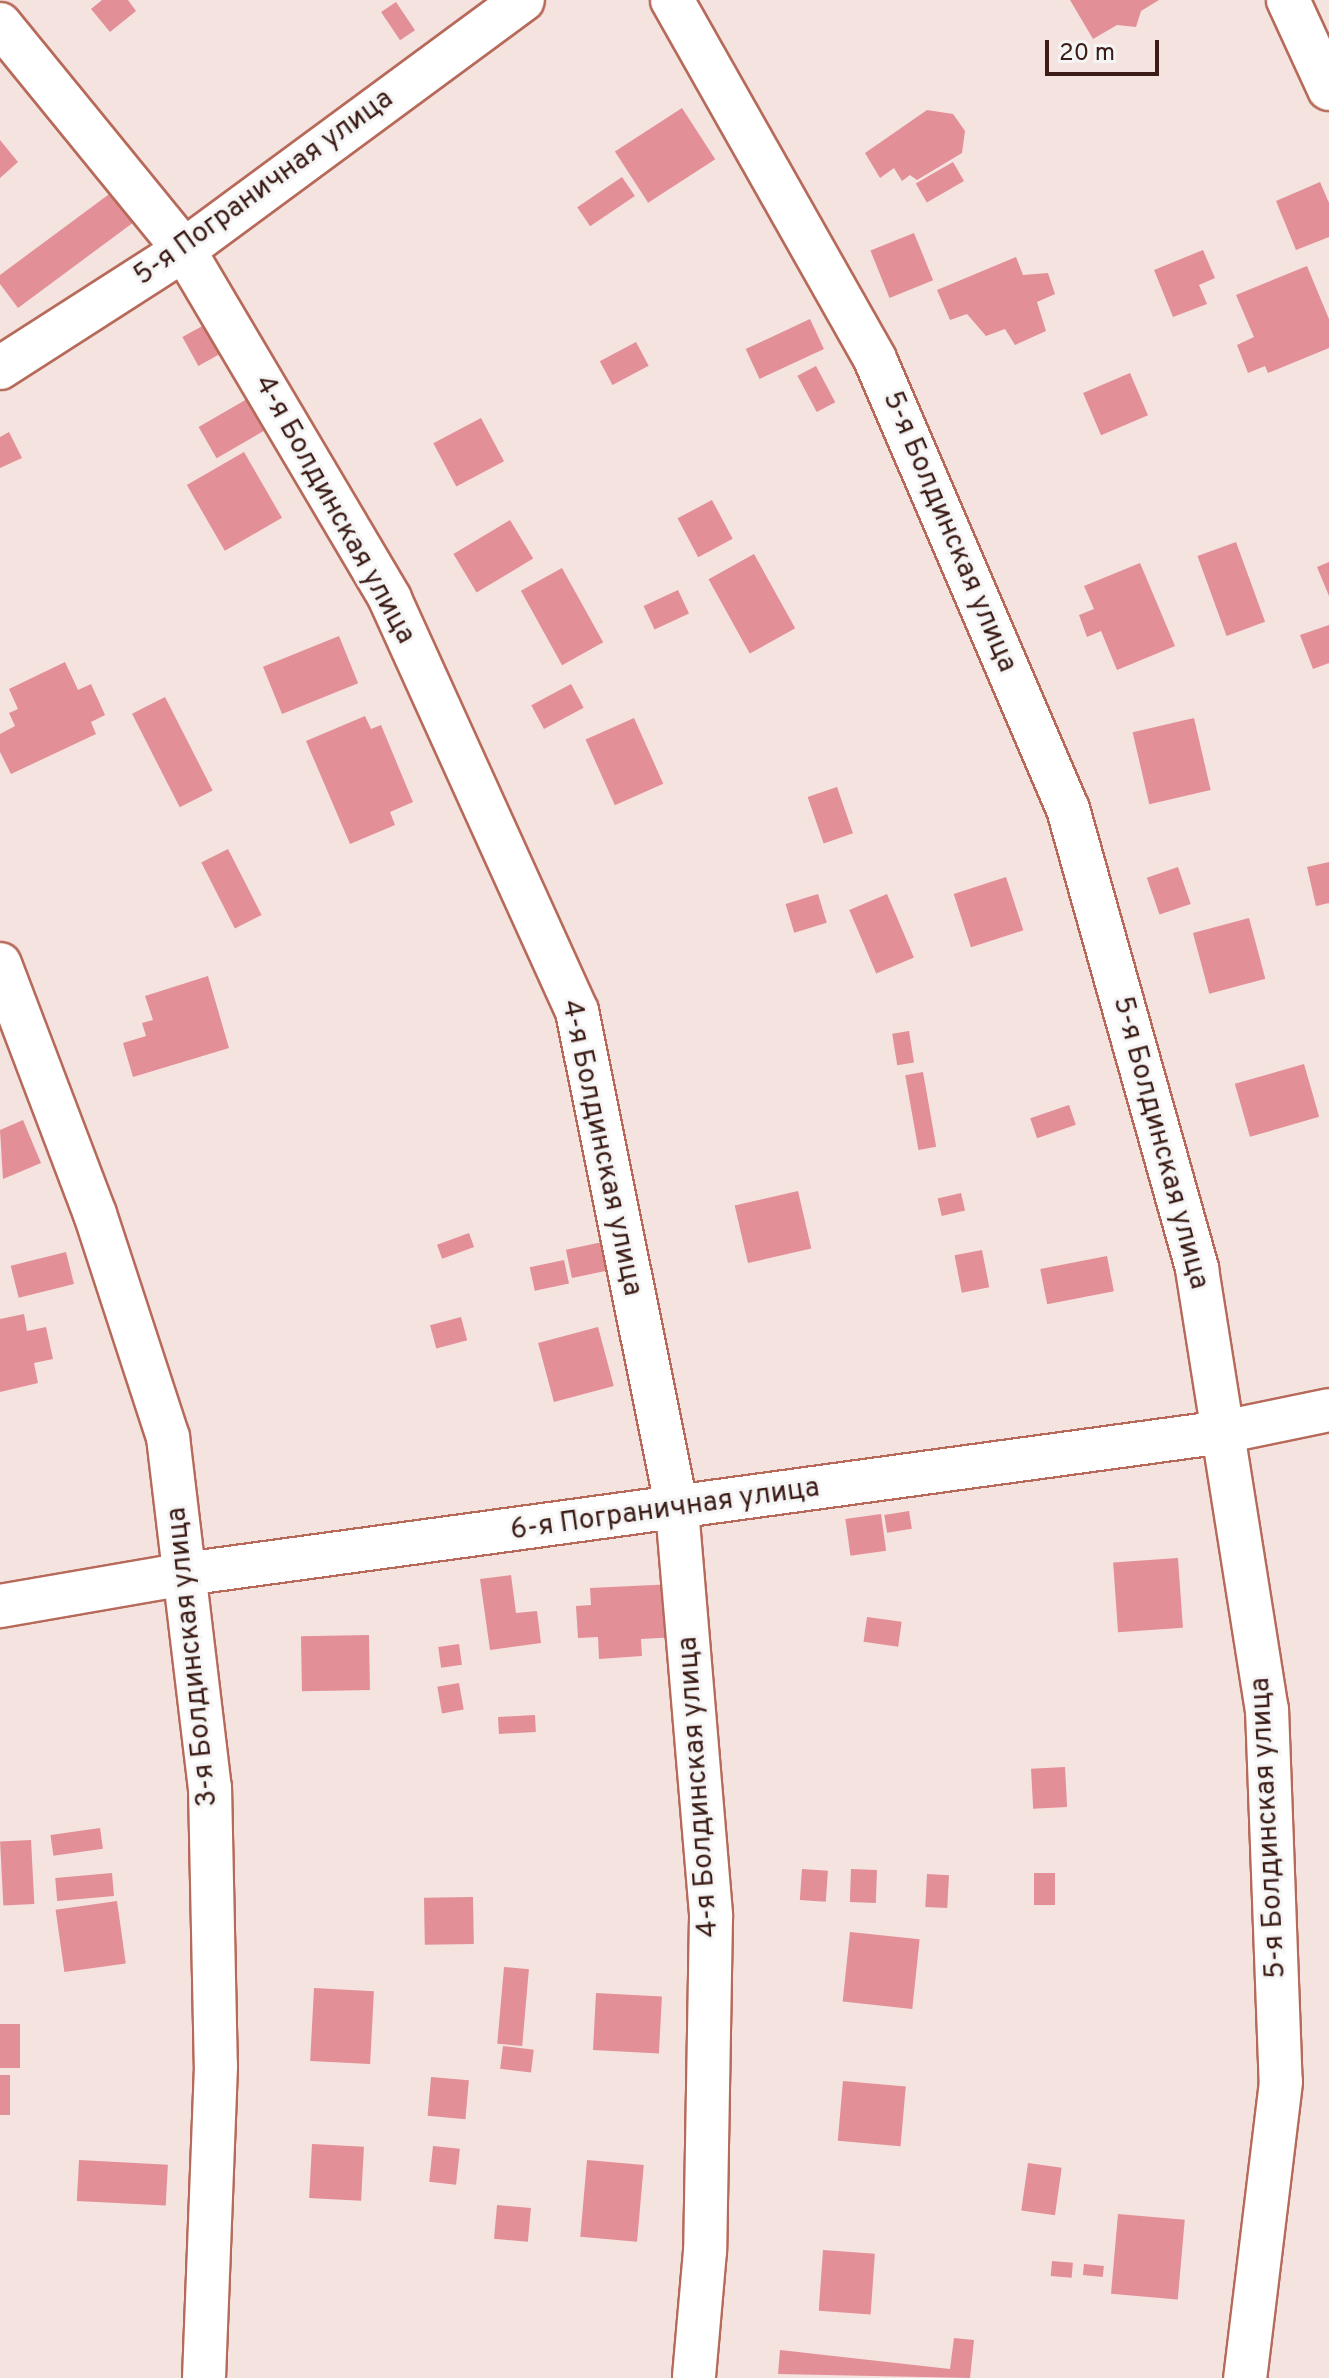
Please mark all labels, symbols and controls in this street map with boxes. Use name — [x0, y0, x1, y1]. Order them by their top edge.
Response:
scale bar — [1049, 24, 1163, 74]
text: 20 m — [1059, 39, 1115, 69]
street label: 5-я Пограничная улица — [128, 83, 400, 293]
street label: 4-я Болдинская улица — [246, 370, 422, 650]
street label: 5-я Болдинская улица — [875, 387, 1023, 677]
street label: 5-я Болдинская улица — [1105, 993, 1215, 1293]
street label: 4-я Болдинская улица — [553, 997, 649, 1299]
street label: 6-я Пограничная улица — [508, 1472, 822, 1548]
street label: 3-я Болдинская улица — [161, 1506, 225, 1808]
street label: 4-я Болдинская улица — [672, 1635, 726, 1939]
street label: 5-я Болдинская улица — [1244, 1676, 1294, 1980]

